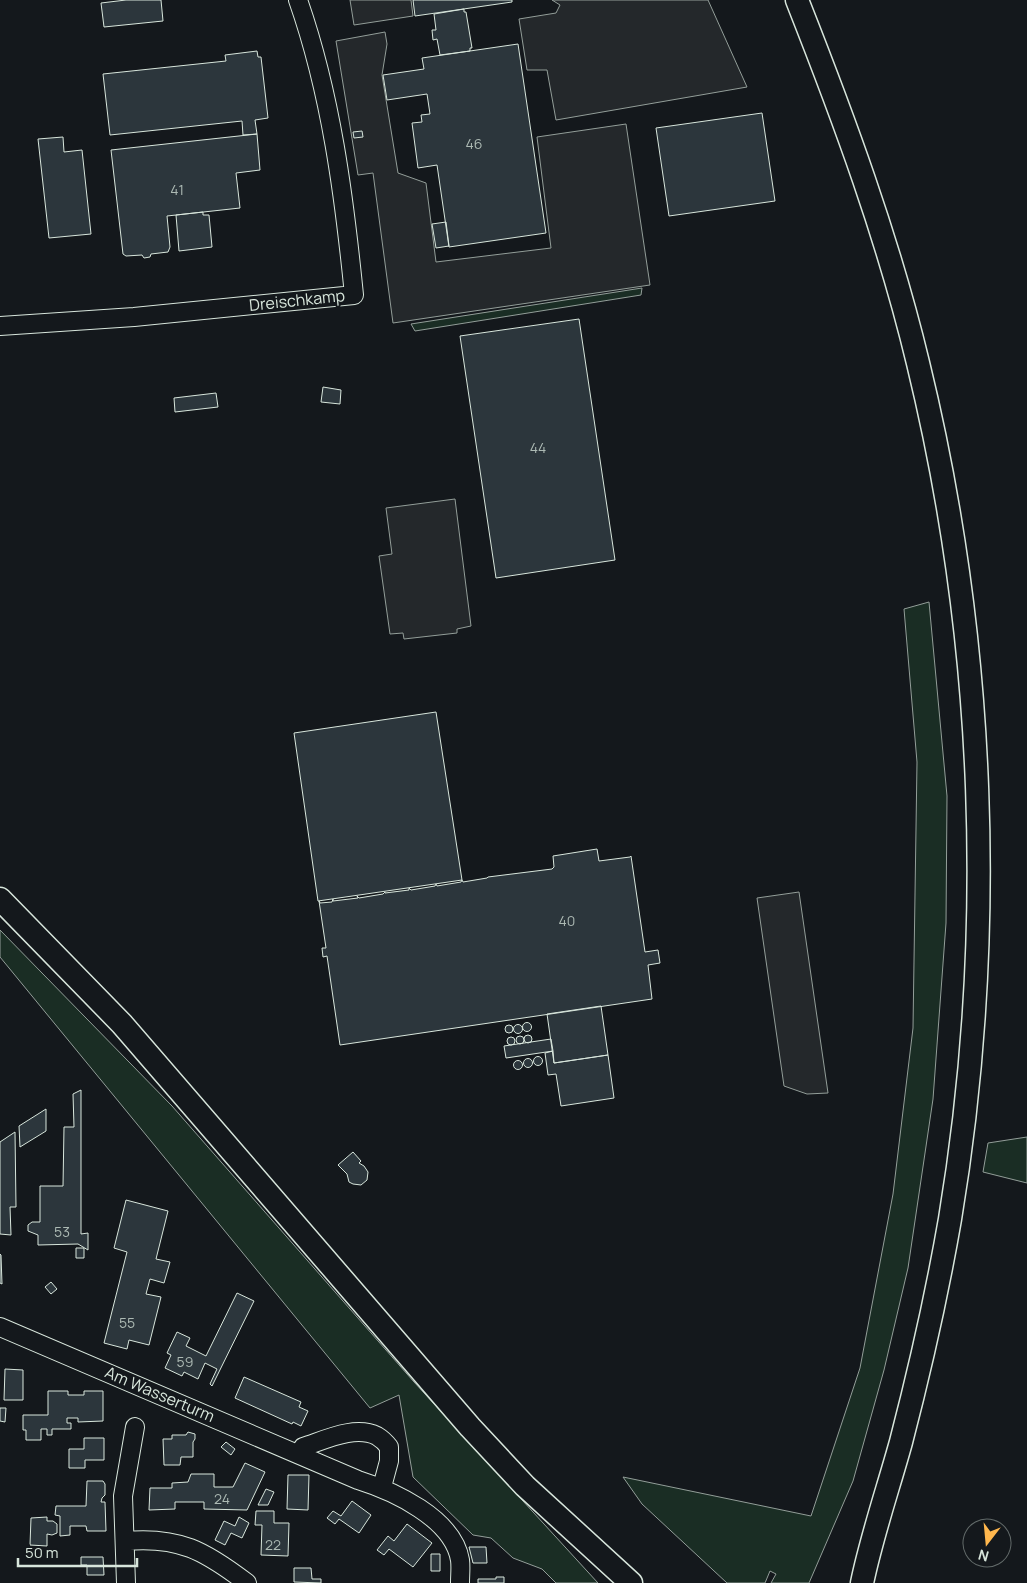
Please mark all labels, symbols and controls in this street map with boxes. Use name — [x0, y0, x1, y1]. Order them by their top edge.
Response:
house number: 46 — [466, 134, 482, 153]
house number: 41 — [170, 180, 184, 199]
street label: Dreischkamp — [248, 284, 346, 316]
house number: 44 — [530, 438, 546, 457]
house number: 40 — [559, 911, 575, 930]
house number: 53 — [54, 1222, 70, 1241]
house number: 55 — [119, 1313, 135, 1332]
house number: 59 — [177, 1352, 193, 1371]
street label: Am Wasserturm — [102, 1361, 218, 1427]
house number: 24 — [214, 1489, 230, 1508]
north arrow — [962, 1518, 1012, 1568]
house number: 22 — [265, 1535, 281, 1554]
scale bar — [18, 1536, 136, 1568]
text: 50 m — [25, 1542, 59, 1563]
text: N — [976, 1545, 991, 1566]

